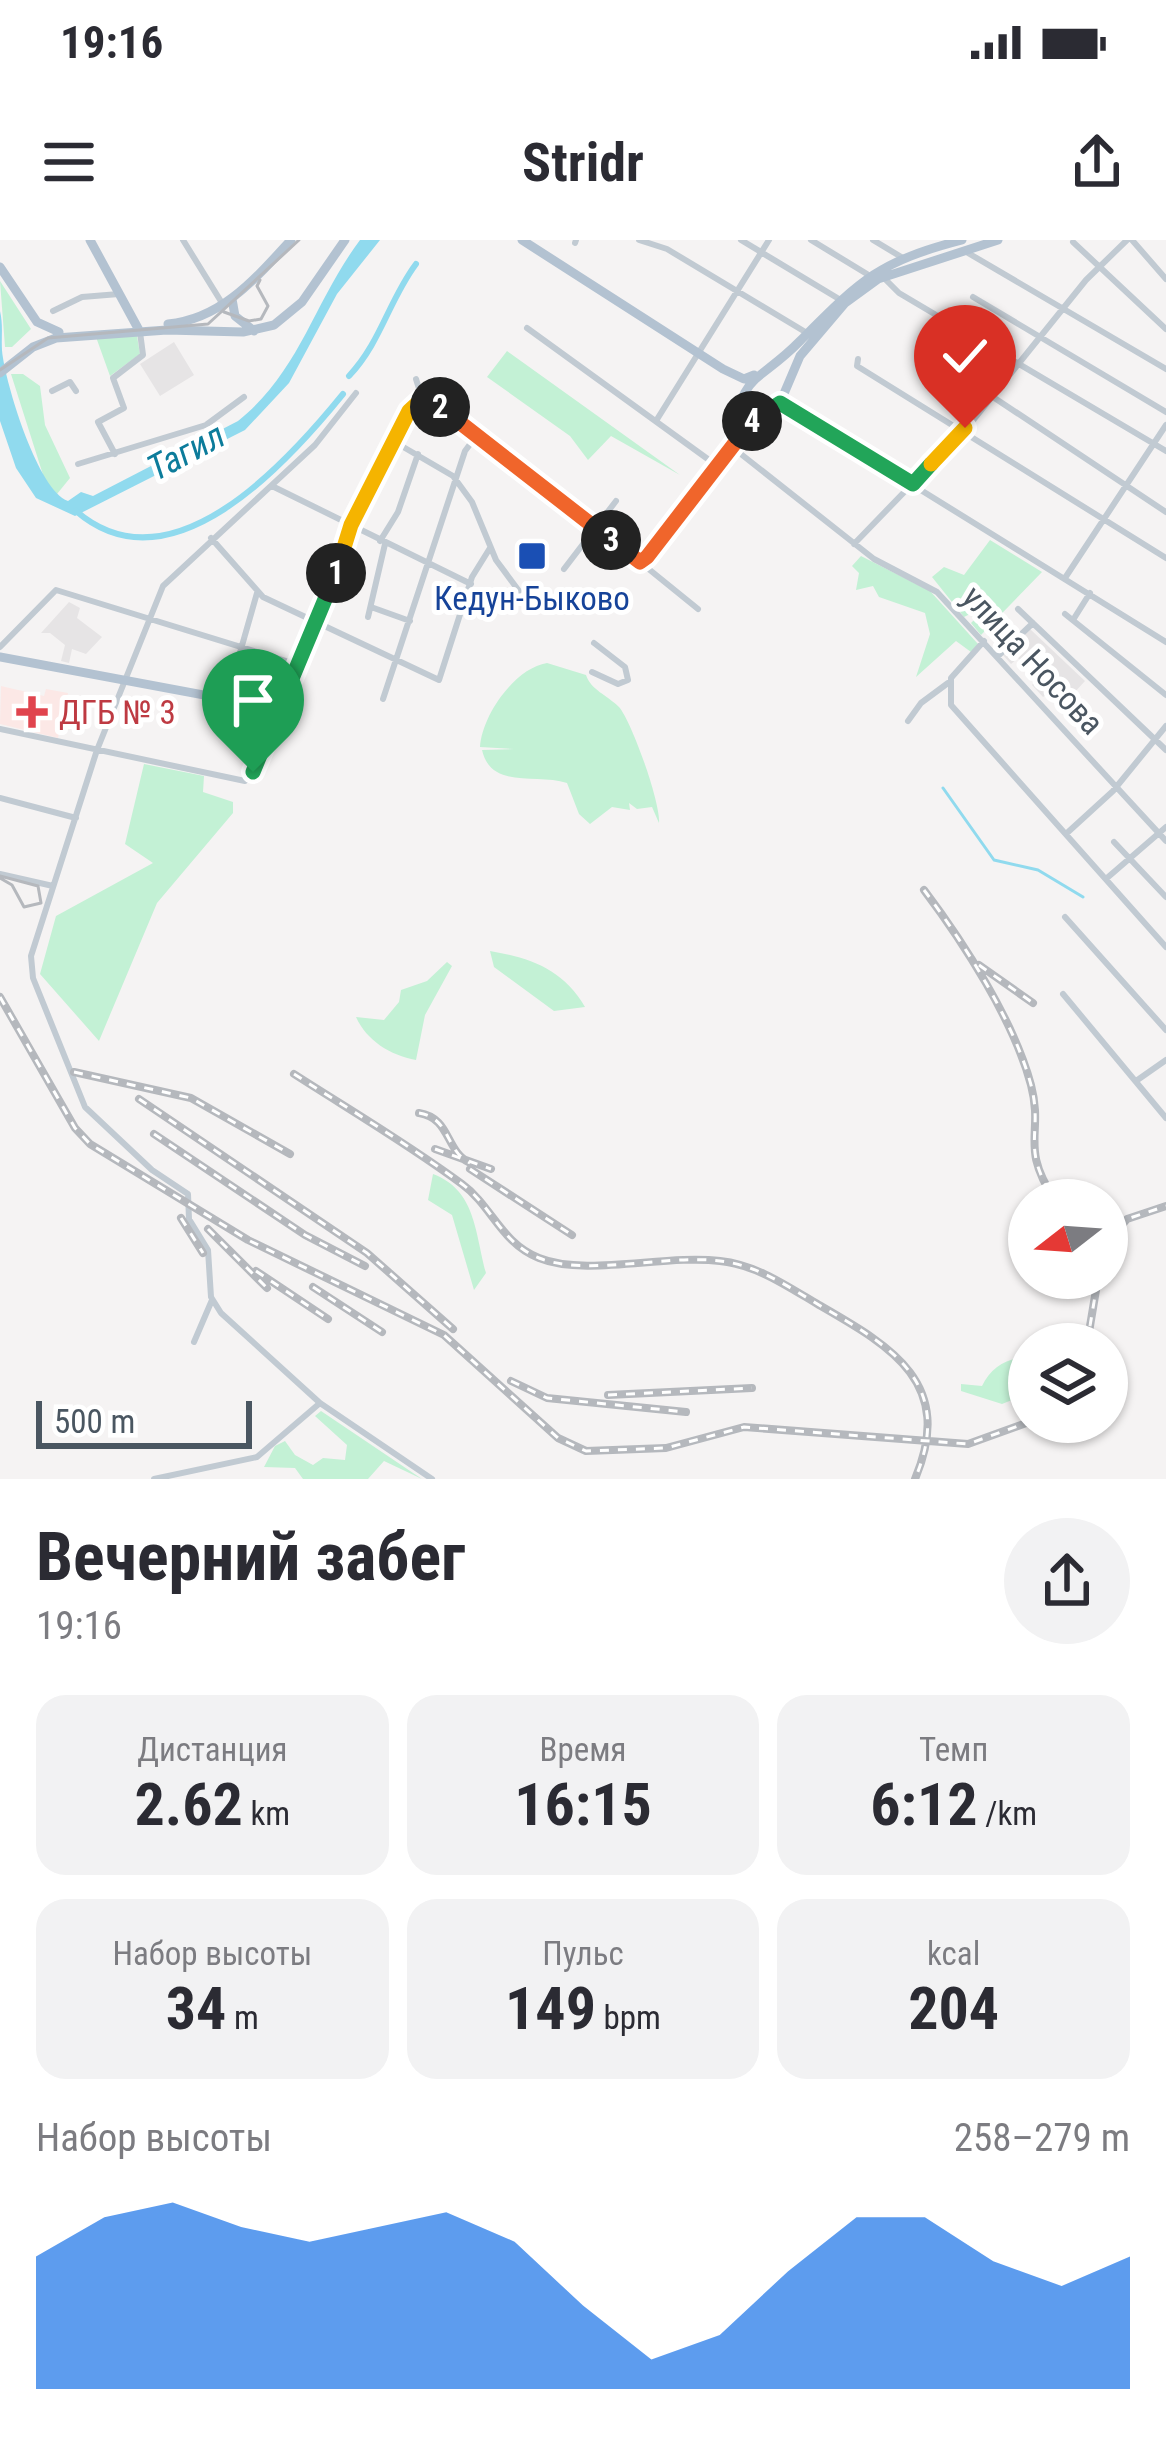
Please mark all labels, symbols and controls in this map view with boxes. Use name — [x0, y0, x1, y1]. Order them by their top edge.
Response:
text: 19:16 — [60, 16, 163, 69]
icon: menu — [36, 129, 102, 195]
icon: share — [1064, 129, 1130, 195]
text: Stridr — [522, 131, 644, 194]
pin — [914, 305, 1016, 428]
icon: check — [932, 323, 998, 389]
pin: 2 — [410, 377, 470, 437]
text: 2 — [432, 387, 448, 426]
pin: 4 — [722, 391, 782, 451]
text: 4 — [744, 401, 760, 440]
water label: Тагил — [140, 414, 232, 490]
pin: 3 — [581, 510, 641, 570]
text: 3 — [603, 520, 619, 559]
marker: Кедун-Быково — [516, 540, 548, 572]
pin: 1 — [306, 543, 366, 603]
text: 1 — [328, 553, 344, 592]
street label: улица Носова — [954, 578, 1112, 742]
place label: Кедун-Быково — [434, 579, 630, 618]
pin — [202, 649, 304, 772]
icon: arrive — [220, 667, 286, 733]
place label: ДГБ № 3 — [59, 693, 176, 732]
marker: ДГБ № 3 — [16, 696, 48, 728]
north arrow — [1008, 1179, 1128, 1299]
map controls — [1008, 1179, 1128, 1443]
button: layers — [1008, 1323, 1128, 1443]
scale bar — [36, 1395, 252, 1448]
text: 500 m — [54, 1402, 135, 1441]
button: share — [1004, 1518, 1130, 1644]
text: Вечерний забег — [36, 1519, 466, 1596]
text: 19:16 — [36, 1603, 122, 1649]
text: Дистанция — [137, 1730, 287, 1769]
text: Время — [539, 1730, 626, 1769]
text: Темп — [919, 1730, 988, 1769]
text: 2.62 — [134, 1769, 243, 1840]
text: 16:15 — [514, 1769, 652, 1840]
text: 6:12 — [870, 1769, 978, 1840]
text: km — [243, 1794, 290, 1833]
text: /km — [978, 1794, 1037, 1833]
text: Набор высоты — [112, 1934, 312, 1973]
text: Пульс — [542, 1934, 624, 1973]
text: kcal — [927, 1934, 980, 1973]
text: 34 — [166, 1973, 226, 2044]
text: 149 — [505, 1973, 596, 2044]
text: 204 — [908, 1973, 999, 2044]
text: m — [226, 1998, 259, 2037]
text: bpm — [596, 1998, 661, 2037]
text: Набор высоты — [36, 2115, 272, 2161]
text: 258–279 m — [954, 2115, 1130, 2161]

